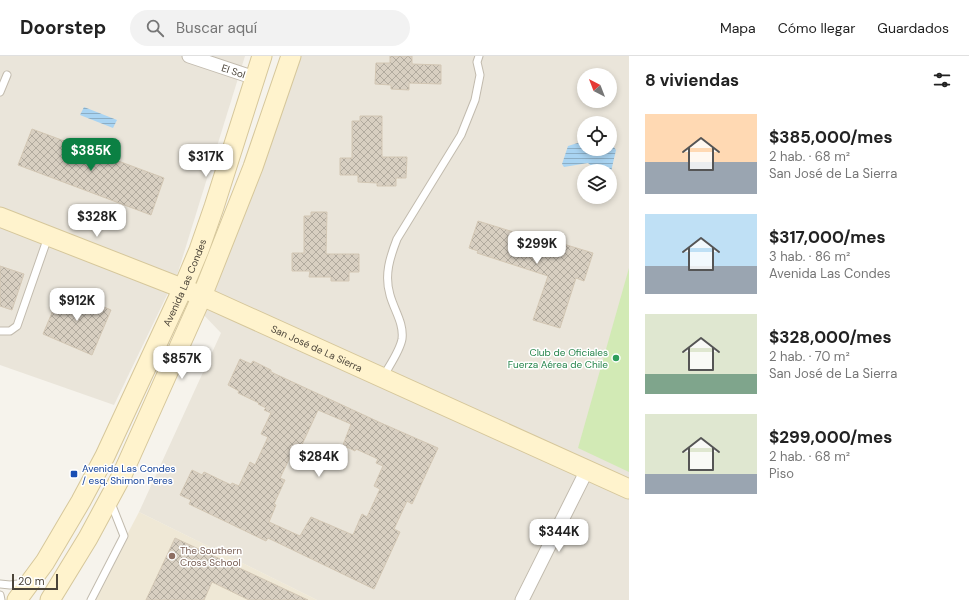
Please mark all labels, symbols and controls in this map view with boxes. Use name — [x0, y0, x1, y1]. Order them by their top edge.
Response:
search box — [130, 10, 410, 46]
text: Doorstep — [20, 15, 106, 40]
icon: search — [144, 17, 166, 39]
text: Buscar aquí — [176, 18, 257, 38]
text: Mapa — [720, 19, 756, 37]
text: Cómo llegar — [778, 19, 855, 37]
text: Guardados — [877, 19, 949, 37]
street label: El Sol — [220, 61, 247, 81]
north arrow — [577, 68, 617, 108]
map controls — [577, 68, 617, 204]
text: 8 viviendas — [645, 69, 739, 91]
icon: filters — [931, 69, 953, 91]
button: locate — [577, 116, 617, 156]
text: $385,000/mes — [769, 126, 892, 148]
icon: home — [677, 130, 725, 178]
pin: $385K — [63, 138, 119, 172]
text: $385K — [71, 142, 111, 159]
pin: $317K — [178, 144, 234, 178]
text: $317K — [188, 148, 224, 165]
text: 2 hab. · 68 m² — [769, 148, 850, 165]
button: layers — [577, 164, 617, 204]
text: San José de La Sierra — [769, 165, 897, 182]
pin: $328K — [69, 204, 125, 238]
text: $328K — [77, 208, 117, 225]
text: $317,000/mes — [769, 226, 885, 248]
icon: home — [677, 230, 725, 278]
pin: $299K — [509, 231, 565, 265]
text: $299K — [517, 235, 557, 252]
street label: Avenida Las Condes — [160, 237, 209, 328]
text: 3 hab. · 86 m² — [769, 248, 850, 265]
text: Avenida Las Condes — [769, 265, 891, 282]
pin: $912K — [49, 288, 105, 322]
text: $912K — [59, 292, 95, 309]
street label: San José de La Sierra — [269, 322, 365, 374]
text: $328,000/mes — [769, 326, 892, 348]
icon: home — [677, 330, 725, 378]
pin: $857K — [154, 346, 210, 380]
place label: Club de Oficiales Fuerza Aérea de Chile — [508, 346, 608, 371]
text: 2 hab. · 70 m² — [769, 348, 850, 365]
text: $857K — [162, 350, 202, 367]
marker: Club de Oficiales Fuerza Aérea de Chile — [611, 353, 621, 363]
text: San José de La Sierra — [769, 365, 897, 382]
text: $299,000/mes — [769, 426, 892, 448]
icon: home — [677, 430, 725, 478]
pin: $284K — [291, 444, 347, 478]
text: $284K — [299, 448, 339, 465]
text: 2 hab. · 68 m² — [769, 448, 850, 465]
place label: Avenida Las Condes / esq. Shimon Peres — [82, 462, 176, 487]
text: Piso — [769, 465, 794, 482]
marker: Avenida Las Condes / esq. Shimon Peres — [69, 469, 79, 479]
pin: $344K — [531, 519, 587, 553]
text: $344K — [538, 523, 580, 540]
place label: The Southern Cross School — [180, 544, 242, 569]
marker: The Southern Cross School — [167, 551, 177, 561]
scale bar — [12, 572, 58, 591]
text: 20 m — [18, 574, 44, 588]

